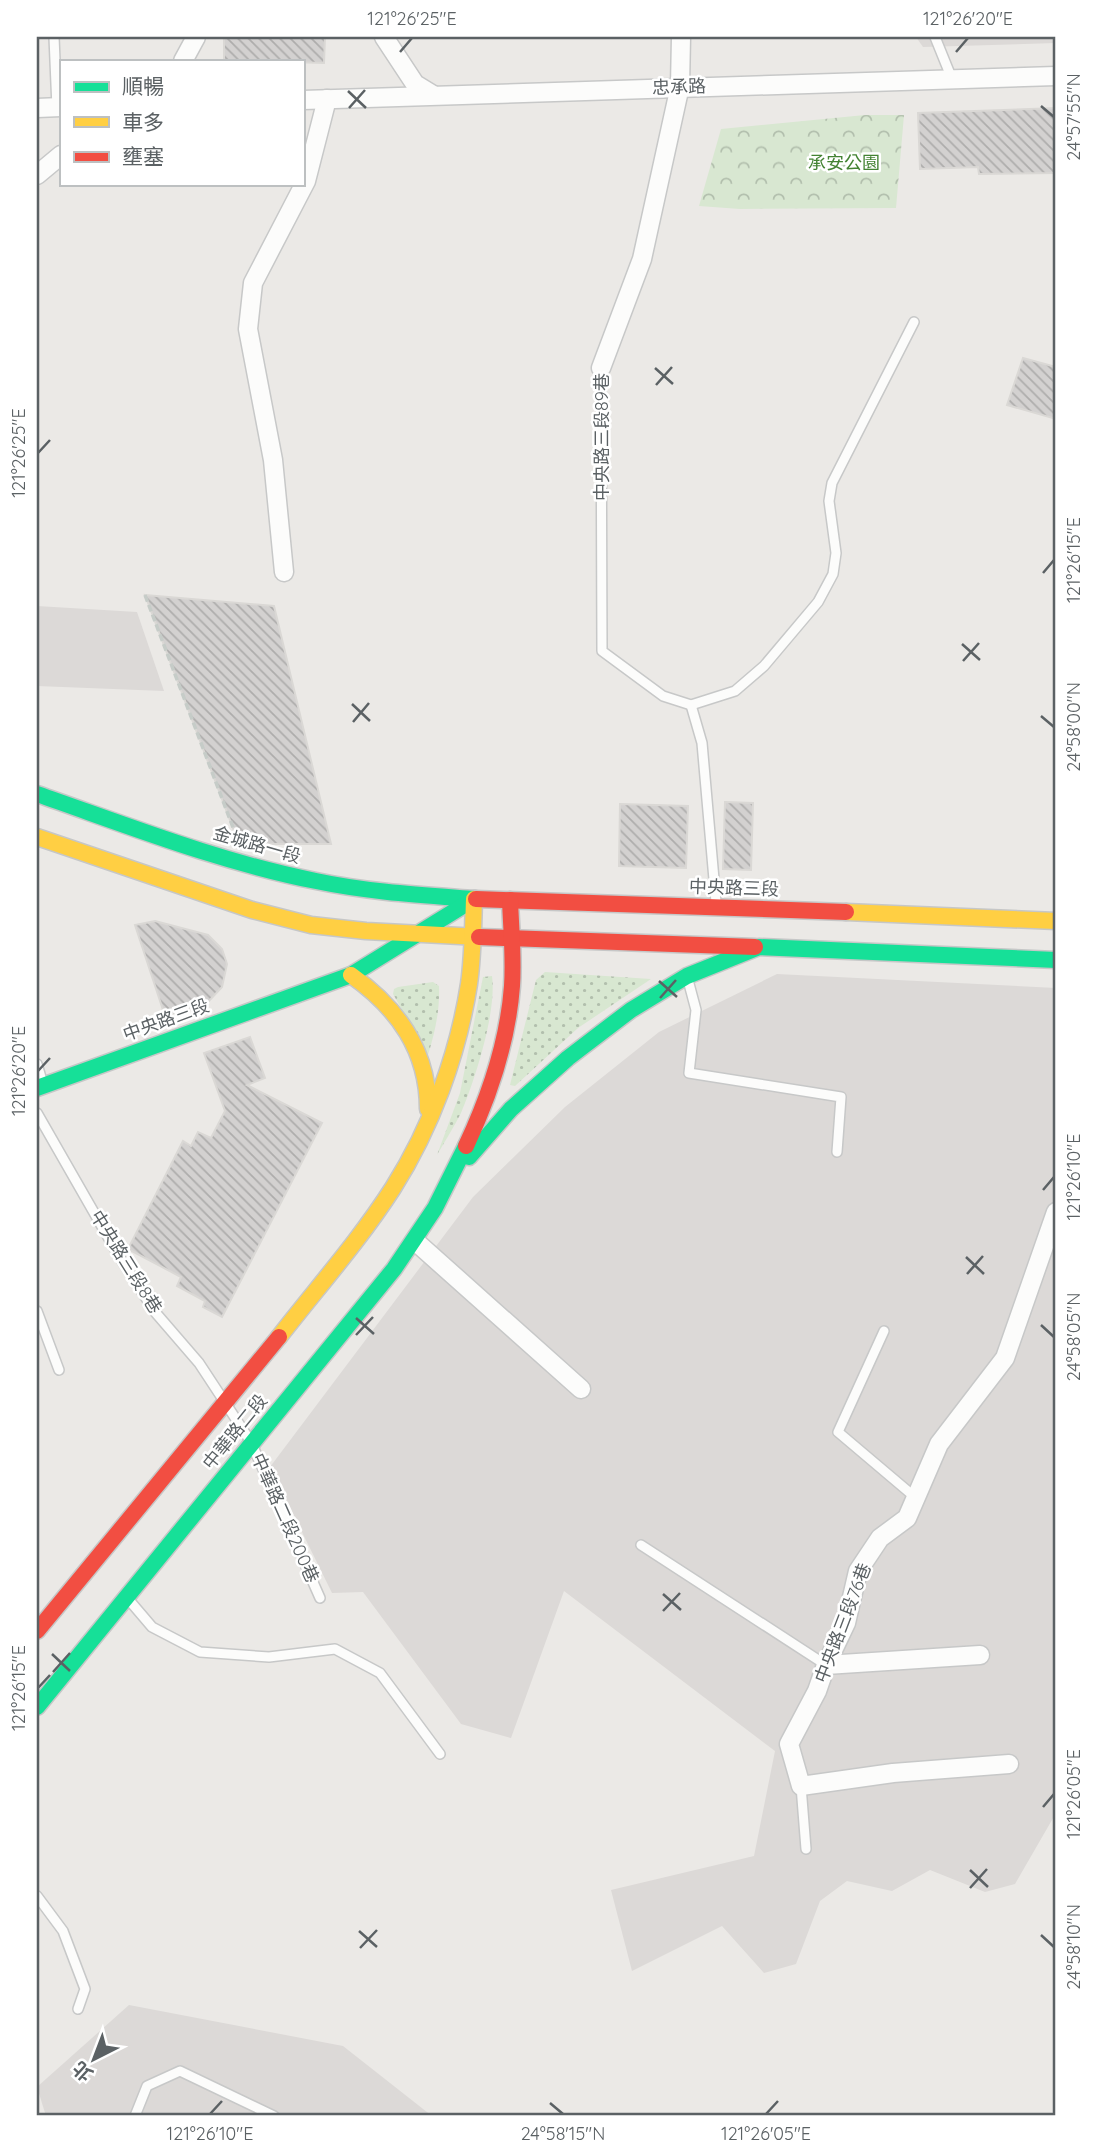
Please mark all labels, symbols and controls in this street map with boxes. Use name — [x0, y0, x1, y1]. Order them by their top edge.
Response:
text: 121°26'25"E — [367, 7, 457, 30]
text: 121°26'20"E — [923, 7, 1013, 30]
legend — [60, 60, 304, 186]
text: 順暢 — [122, 73, 164, 99]
text: 24°57'55"N — [1062, 73, 1085, 161]
street label: 忠承路 — [652, 74, 706, 99]
text: 車多 — [122, 109, 164, 135]
text: 壅塞 — [122, 143, 164, 169]
park label: 承安公園 — [808, 151, 880, 174]
street label: 中央路三段89巷 — [590, 373, 613, 501]
text: 121°26'25"E — [7, 408, 30, 498]
text: 121°26'15"E — [1062, 517, 1085, 603]
text: 24°58'00"N — [1062, 682, 1085, 772]
street label: 金城路一段 — [211, 821, 304, 868]
street label: 中央路三段 — [689, 874, 779, 901]
street label: 中央路三段 — [120, 993, 212, 1046]
text: 121°26'20"E — [7, 1026, 30, 1116]
text: 121°26'10"E — [1062, 1134, 1085, 1220]
street label: 中央路三段8巷 — [85, 1206, 167, 1318]
text: 24°58'05"N — [1062, 1293, 1085, 1381]
street label: 中華路二段 — [197, 1389, 272, 1474]
street label: 中華路二段200巷 — [247, 1449, 324, 1586]
street label: 中央路三段76巷 — [809, 1560, 876, 1686]
text: 121°26'15"E — [7, 1645, 30, 1731]
text: 121°26'05"E — [1062, 1749, 1085, 1839]
text: 24°58'10"N — [1062, 1904, 1085, 1990]
north arrow — [60, 2024, 130, 2094]
text: 北 — [68, 2056, 98, 2087]
text: 121°26'10"E — [167, 2122, 253, 2145]
text: 24°58'15"N — [521, 2122, 605, 2145]
text: 121°26'05"E — [721, 2122, 811, 2145]

